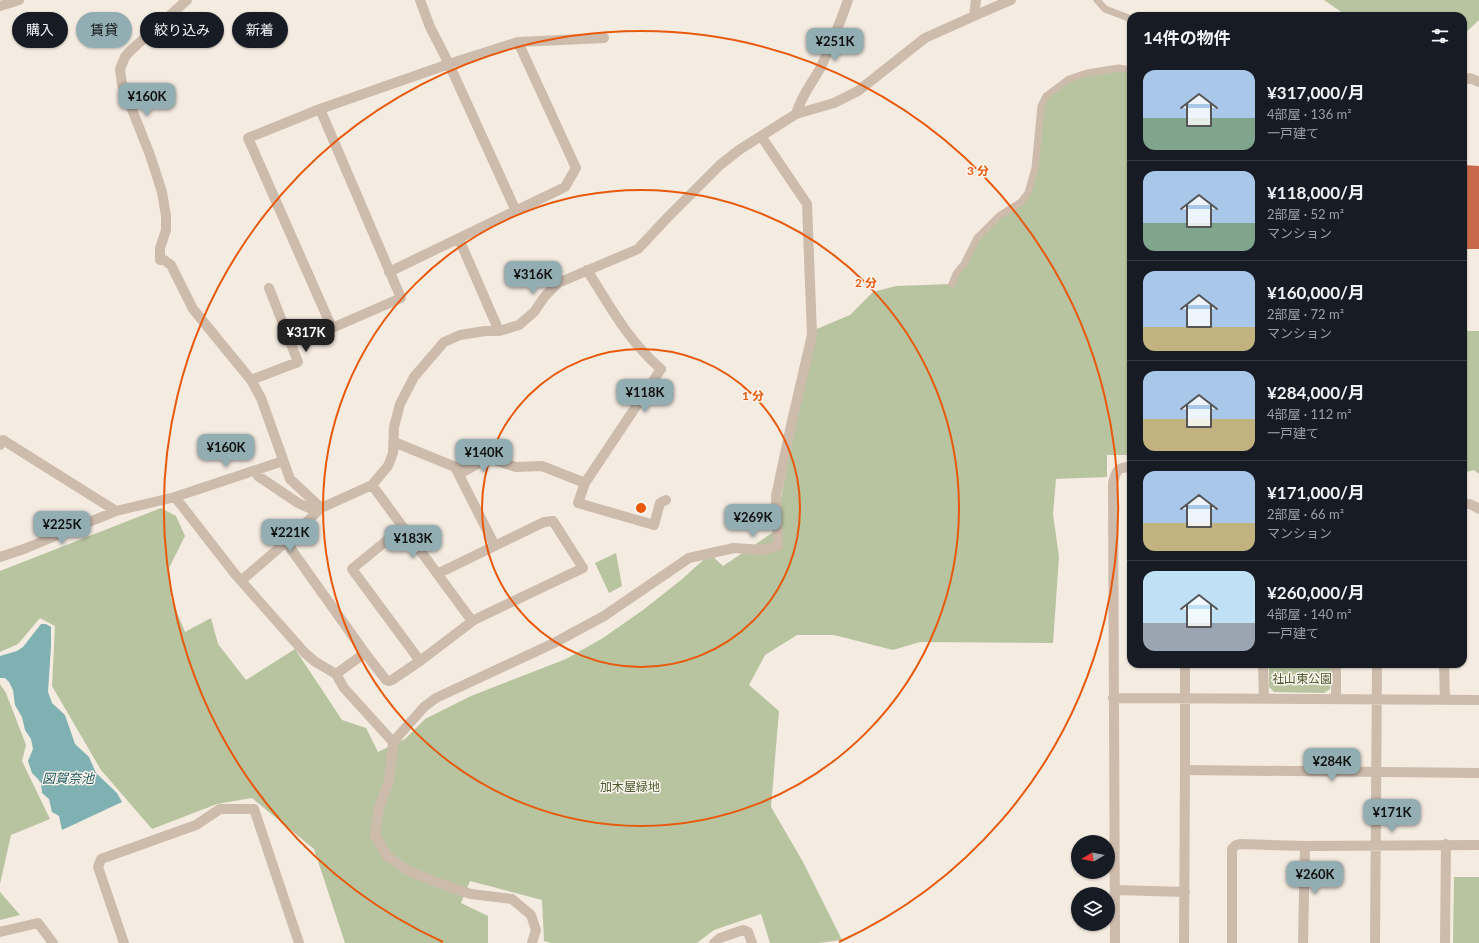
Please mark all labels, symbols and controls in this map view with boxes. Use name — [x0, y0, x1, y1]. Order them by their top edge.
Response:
chip: 購入 — [12, 12, 68, 48]
chip: 賃貸 — [76, 12, 132, 48]
chip: 絞り込み — [140, 12, 224, 48]
chip: 新着 — [232, 12, 288, 48]
icon: filters — [1429, 25, 1451, 47]
text: 14件の物件 — [1143, 27, 1231, 48]
pin: ¥251K — [807, 28, 863, 62]
text: ¥251K — [815, 33, 855, 49]
text: ¥317,000/月 — [1267, 82, 1365, 103]
pin: ¥160K — [119, 83, 175, 117]
icon: home — [1175, 86, 1223, 134]
text: ¥160K — [127, 88, 167, 104]
text: 4部屋 · 136 m² — [1267, 106, 1352, 122]
text: 一戸建て — [1267, 125, 1319, 141]
text: 3 分 — [967, 163, 989, 178]
text: ¥118,000/月 — [1267, 182, 1365, 203]
icon: home — [1175, 187, 1223, 235]
text: 2部屋 · 52 m² — [1267, 206, 1344, 222]
text: マンション — [1267, 225, 1332, 241]
pin: ¥316K — [505, 261, 561, 295]
text: ¥316K — [513, 266, 553, 282]
text: 2 分 — [855, 275, 877, 290]
text: ¥160,000/月 — [1267, 282, 1365, 303]
icon: home — [1175, 287, 1223, 335]
text: 2部屋 · 72 m² — [1267, 306, 1344, 322]
pin: ¥317K — [278, 319, 334, 353]
text: ¥317K — [286, 324, 326, 340]
text: マンション — [1267, 325, 1332, 341]
pin: ¥118K — [617, 379, 673, 413]
text: ¥284,000/月 — [1267, 382, 1365, 403]
text: ¥118K — [625, 384, 665, 400]
icon: home — [1175, 387, 1223, 435]
text: 1 分 — [742, 388, 764, 403]
text: 4部屋 · 112 m² — [1267, 406, 1352, 422]
text: 一戸建て — [1267, 425, 1319, 441]
pin: ¥160K — [198, 434, 254, 468]
text: ¥160K — [206, 439, 246, 455]
pin: ¥140K — [456, 439, 512, 473]
text: ¥140K — [464, 444, 504, 460]
text: ¥171,000/月 — [1267, 482, 1365, 503]
icon: home — [1175, 487, 1223, 535]
centre of rings — [634, 501, 648, 515]
pin: ¥269K — [725, 504, 781, 538]
text: 2部屋 · 66 m² — [1267, 506, 1344, 522]
text: ¥269K — [733, 509, 773, 525]
pin: ¥225K — [34, 511, 90, 545]
text: ¥225K — [42, 516, 82, 532]
pin: ¥221K — [262, 519, 318, 553]
text: ¥221K — [270, 524, 310, 540]
pin: ¥183K — [385, 525, 441, 559]
text: マンション — [1267, 525, 1332, 541]
text: ¥183K — [393, 530, 433, 546]
text: ¥260,000/月 — [1267, 582, 1365, 603]
icon: home — [1175, 587, 1223, 635]
text: 4部屋 · 140 m² — [1267, 606, 1352, 622]
text: 一戸建て — [1267, 625, 1319, 641]
park label: 社山東公園 — [1272, 671, 1332, 686]
pin: ¥284K — [1304, 748, 1360, 782]
text: ¥284K — [1312, 753, 1352, 769]
water label: 図賀奈池 — [42, 770, 96, 786]
park label: 加木屋緑地 — [600, 779, 660, 794]
pin: ¥171K — [1364, 799, 1420, 833]
text: ¥171K — [1372, 804, 1412, 820]
north arrow — [1071, 835, 1115, 879]
map controls — [1071, 835, 1115, 931]
pin: ¥260K — [1287, 861, 1343, 895]
text: ¥260K — [1295, 866, 1335, 882]
button: layers — [1071, 887, 1115, 931]

